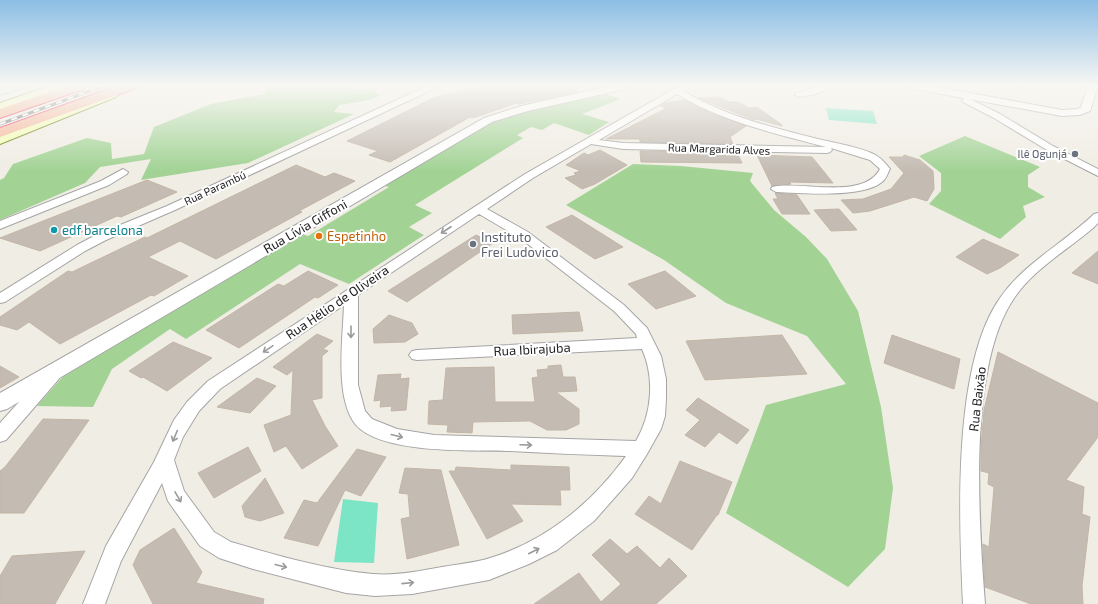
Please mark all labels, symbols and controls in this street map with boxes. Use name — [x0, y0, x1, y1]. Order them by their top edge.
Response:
street label: Rua Margarida Alves — [668, 140, 771, 157]
place label: Ilê Ogunjá — [1018, 147, 1067, 161]
marker: Ilê Ogunjá — [1070, 149, 1080, 159]
street label: Rua Parambú — [182, 168, 248, 208]
street label: Rua Lívia Giffoni — [260, 196, 350, 256]
place label: edf barcelona — [62, 222, 143, 238]
marker: edf barcelona — [49, 225, 59, 235]
one-way arrow — [441, 226, 452, 234]
place label: Espetinho — [327, 228, 386, 244]
place label: Instituto Frei Ludovico — [481, 229, 559, 260]
marker: Espetinho — [314, 231, 324, 241]
marker: Instituto Frei Ludovico — [468, 239, 478, 249]
street label: Rua Hélio de Oliveira — [282, 262, 392, 342]
one-way arrow — [347, 325, 355, 338]
street label: Rua Ibirajuba — [493, 339, 571, 359]
one-way arrow — [263, 345, 274, 353]
street label: Rua Baixão — [965, 366, 989, 432]
one-way arrow — [171, 430, 178, 442]
one-way arrow — [390, 433, 403, 441]
one-way arrow — [519, 441, 532, 449]
one-way arrow — [174, 491, 182, 503]
one-way arrow — [527, 547, 539, 554]
one-way arrow — [274, 563, 287, 571]
one-way arrow — [401, 579, 414, 586]

